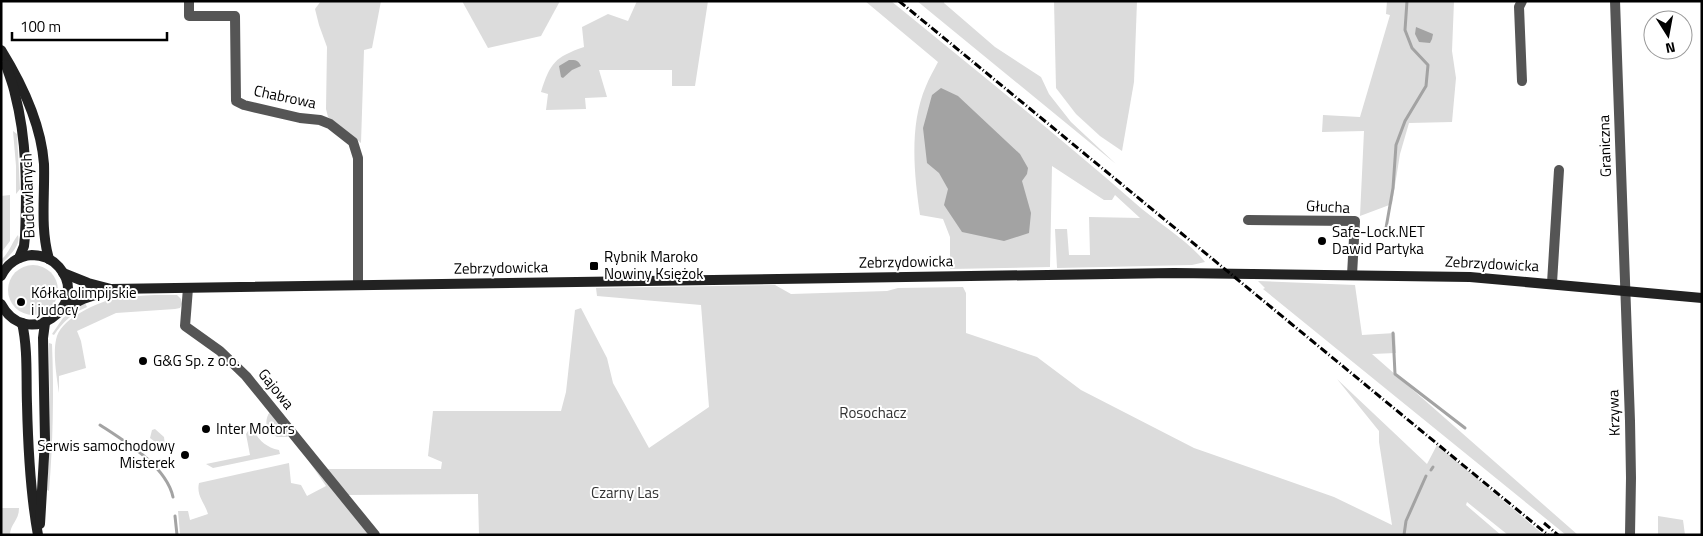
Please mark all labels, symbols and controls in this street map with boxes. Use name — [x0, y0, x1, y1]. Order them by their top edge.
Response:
scale bar — [12, 10, 168, 42]
north arrow — [1643, 10, 1693, 60]
text: 100 m — [20, 15, 61, 38]
text: N — [1664, 37, 1677, 59]
street label: Chabrowa — [252, 79, 319, 114]
street label: Graniczna — [1592, 114, 1617, 178]
street label: Budowlanych — [15, 153, 40, 239]
street label: Głucha — [1305, 194, 1351, 219]
place label: Safe-Lock.NET Dawid Partyka — [1332, 220, 1425, 260]
marker: Safe-Lock.NET Dawid Partyka — [1316, 235, 1328, 247]
place label: Rybnik Maroko Nowiny Księżok — [604, 245, 703, 285]
street label: Zebrzydowicka — [859, 249, 954, 274]
street label: Zebrzydowicka — [1444, 250, 1540, 277]
street label: Zebrzydowicka — [454, 255, 549, 280]
marker: Rybnik Maroko Nowiny Księżok — [588, 260, 600, 272]
place label: Kółka olimpijskie i judocy — [31, 281, 137, 321]
marker: Kółka olimpijskie i judocy — [15, 296, 27, 308]
place label: G&G Sp. z o.o. — [153, 349, 240, 372]
marker: G&G Sp. z o.o. — [137, 355, 149, 367]
street label: Gajowa — [253, 363, 300, 414]
street label: Krzywa — [1601, 389, 1626, 437]
park label: Rosochacz — [839, 401, 907, 424]
place label: Inter Motors — [216, 417, 295, 440]
marker: Inter Motors — [200, 423, 212, 435]
place label: Serwis samochodowy Misterek — [37, 434, 175, 474]
marker: Serwis samochodowy Misterek — [179, 449, 191, 461]
park label: Czarny Las — [591, 481, 659, 504]

